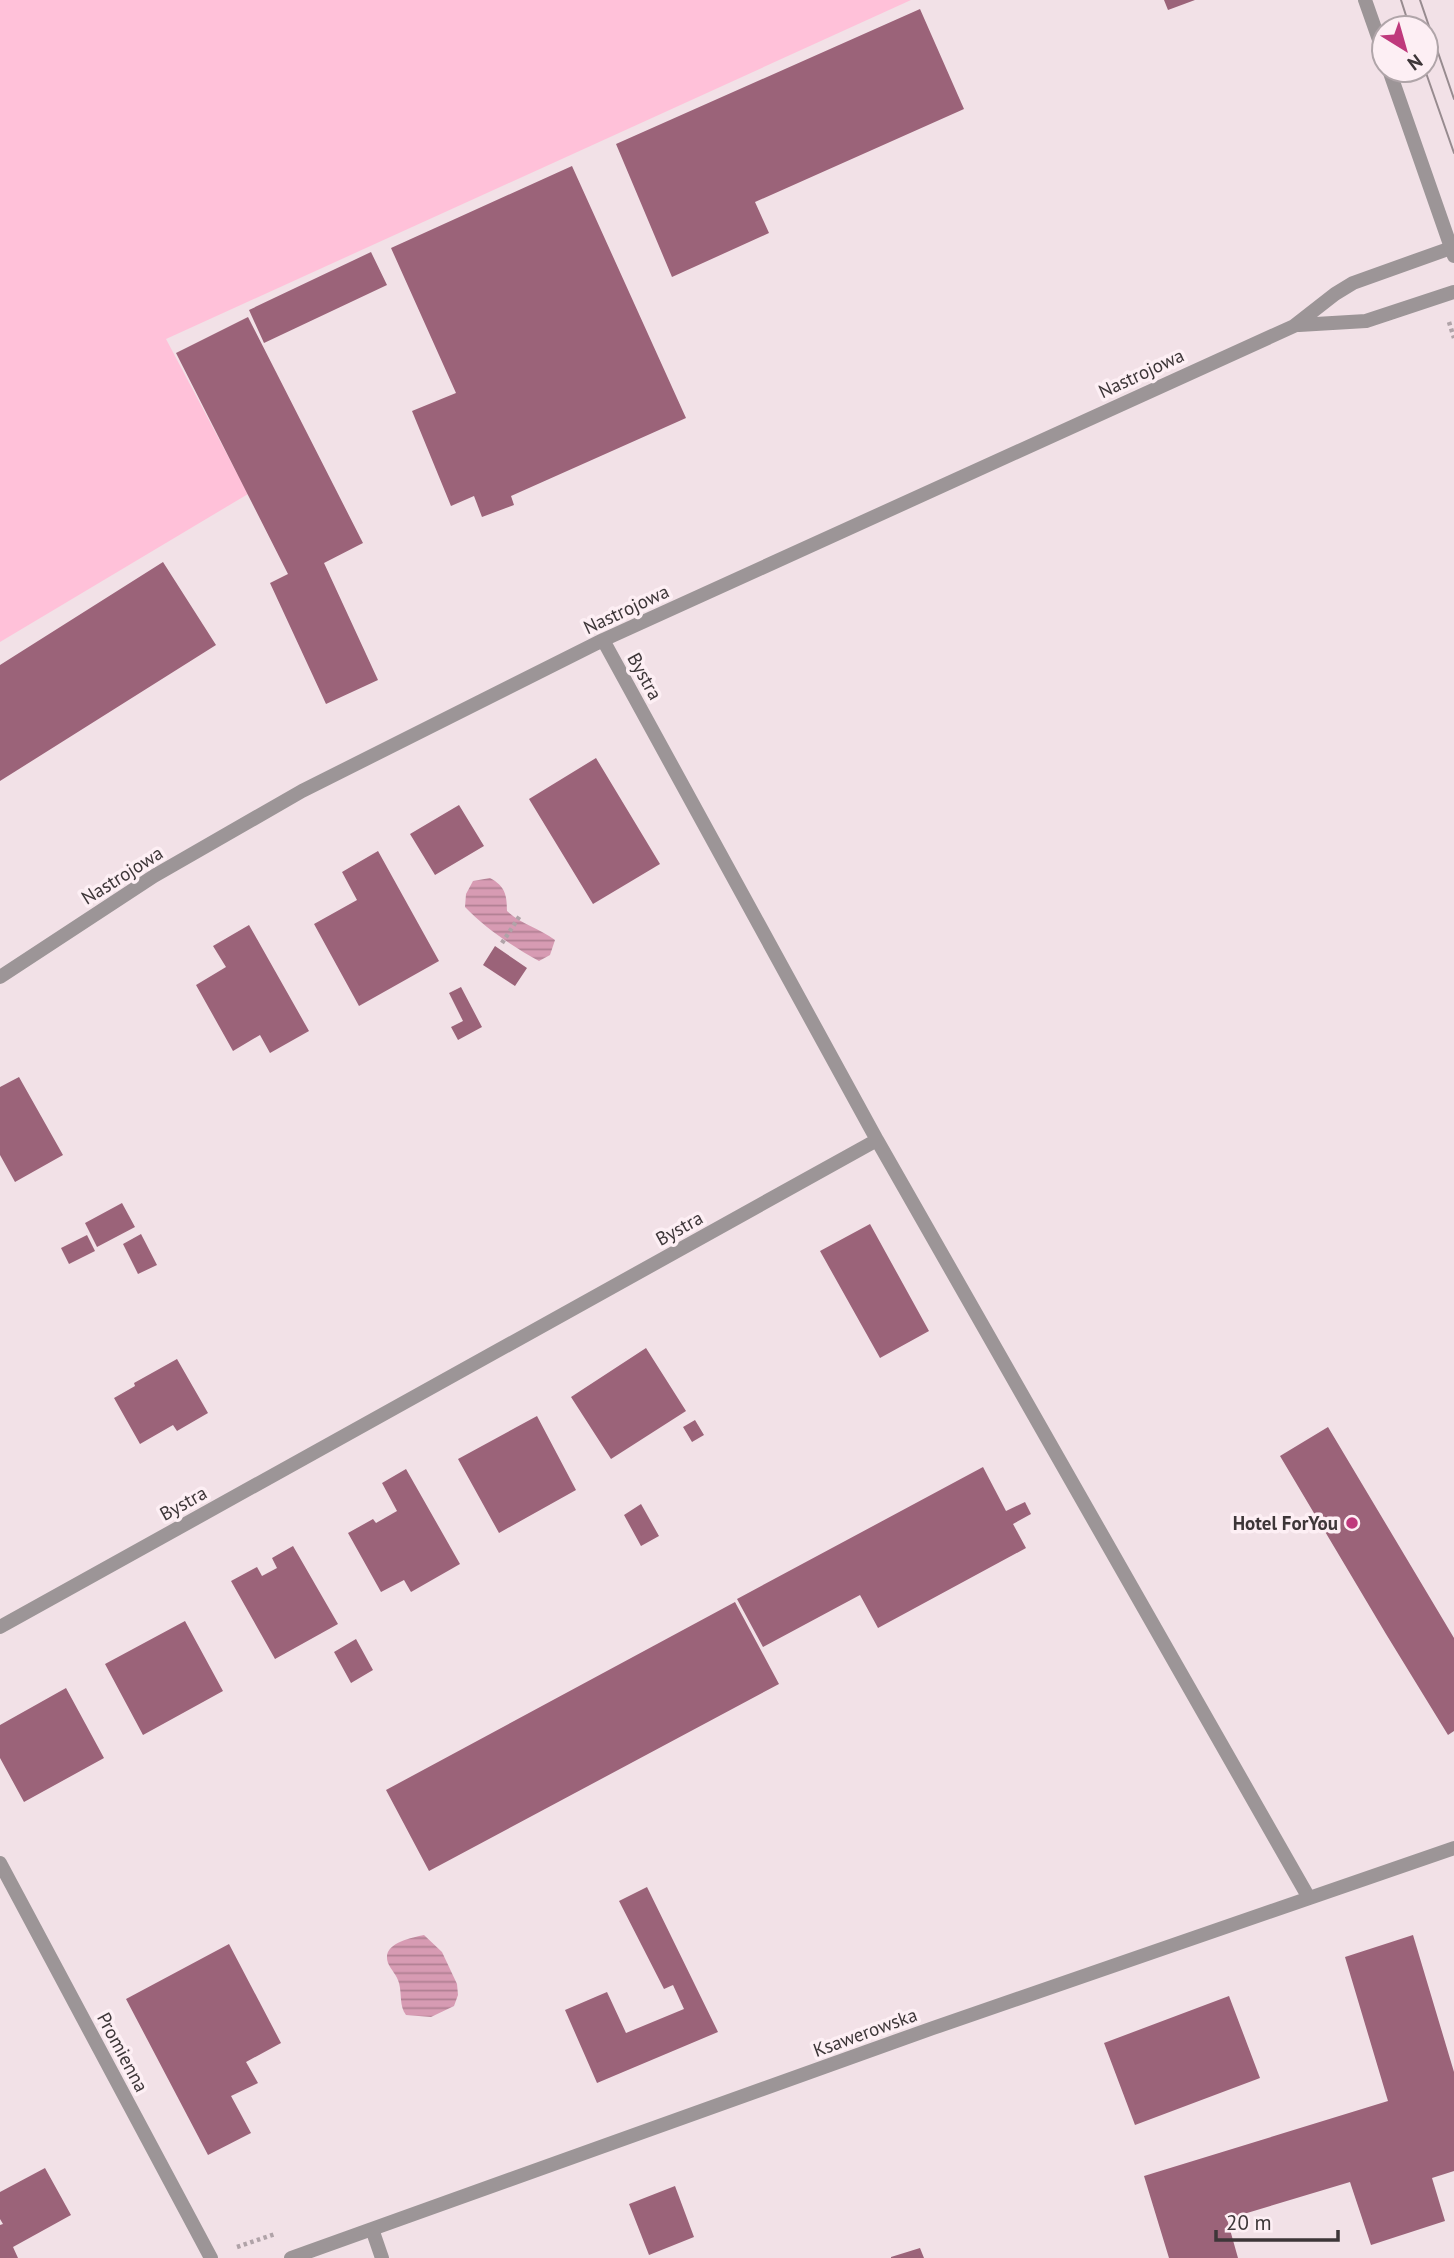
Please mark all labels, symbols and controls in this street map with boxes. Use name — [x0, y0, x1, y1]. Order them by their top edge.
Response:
north arrow — [1370, 14, 1440, 84]
text: N — [1403, 49, 1427, 76]
street label: Nastrojowa — [1094, 343, 1188, 403]
street label: Nastrojowa — [579, 579, 673, 639]
street label: Bystra — [622, 648, 668, 704]
street label: Nastrojowa — [77, 841, 167, 909]
street label: Bystra — [651, 1205, 707, 1251]
street label: Bystra — [155, 1480, 211, 1526]
place label: Hotel ForYou — [1233, 1511, 1338, 1535]
marker: Hotel ForYou — [1344, 1515, 1360, 1531]
street label: Ksawerowska — [810, 2002, 920, 2062]
street label: Promienna — [92, 2008, 154, 2096]
scale bar — [1216, 2198, 1338, 2242]
text: 20 m — [1226, 2209, 1272, 2236]

